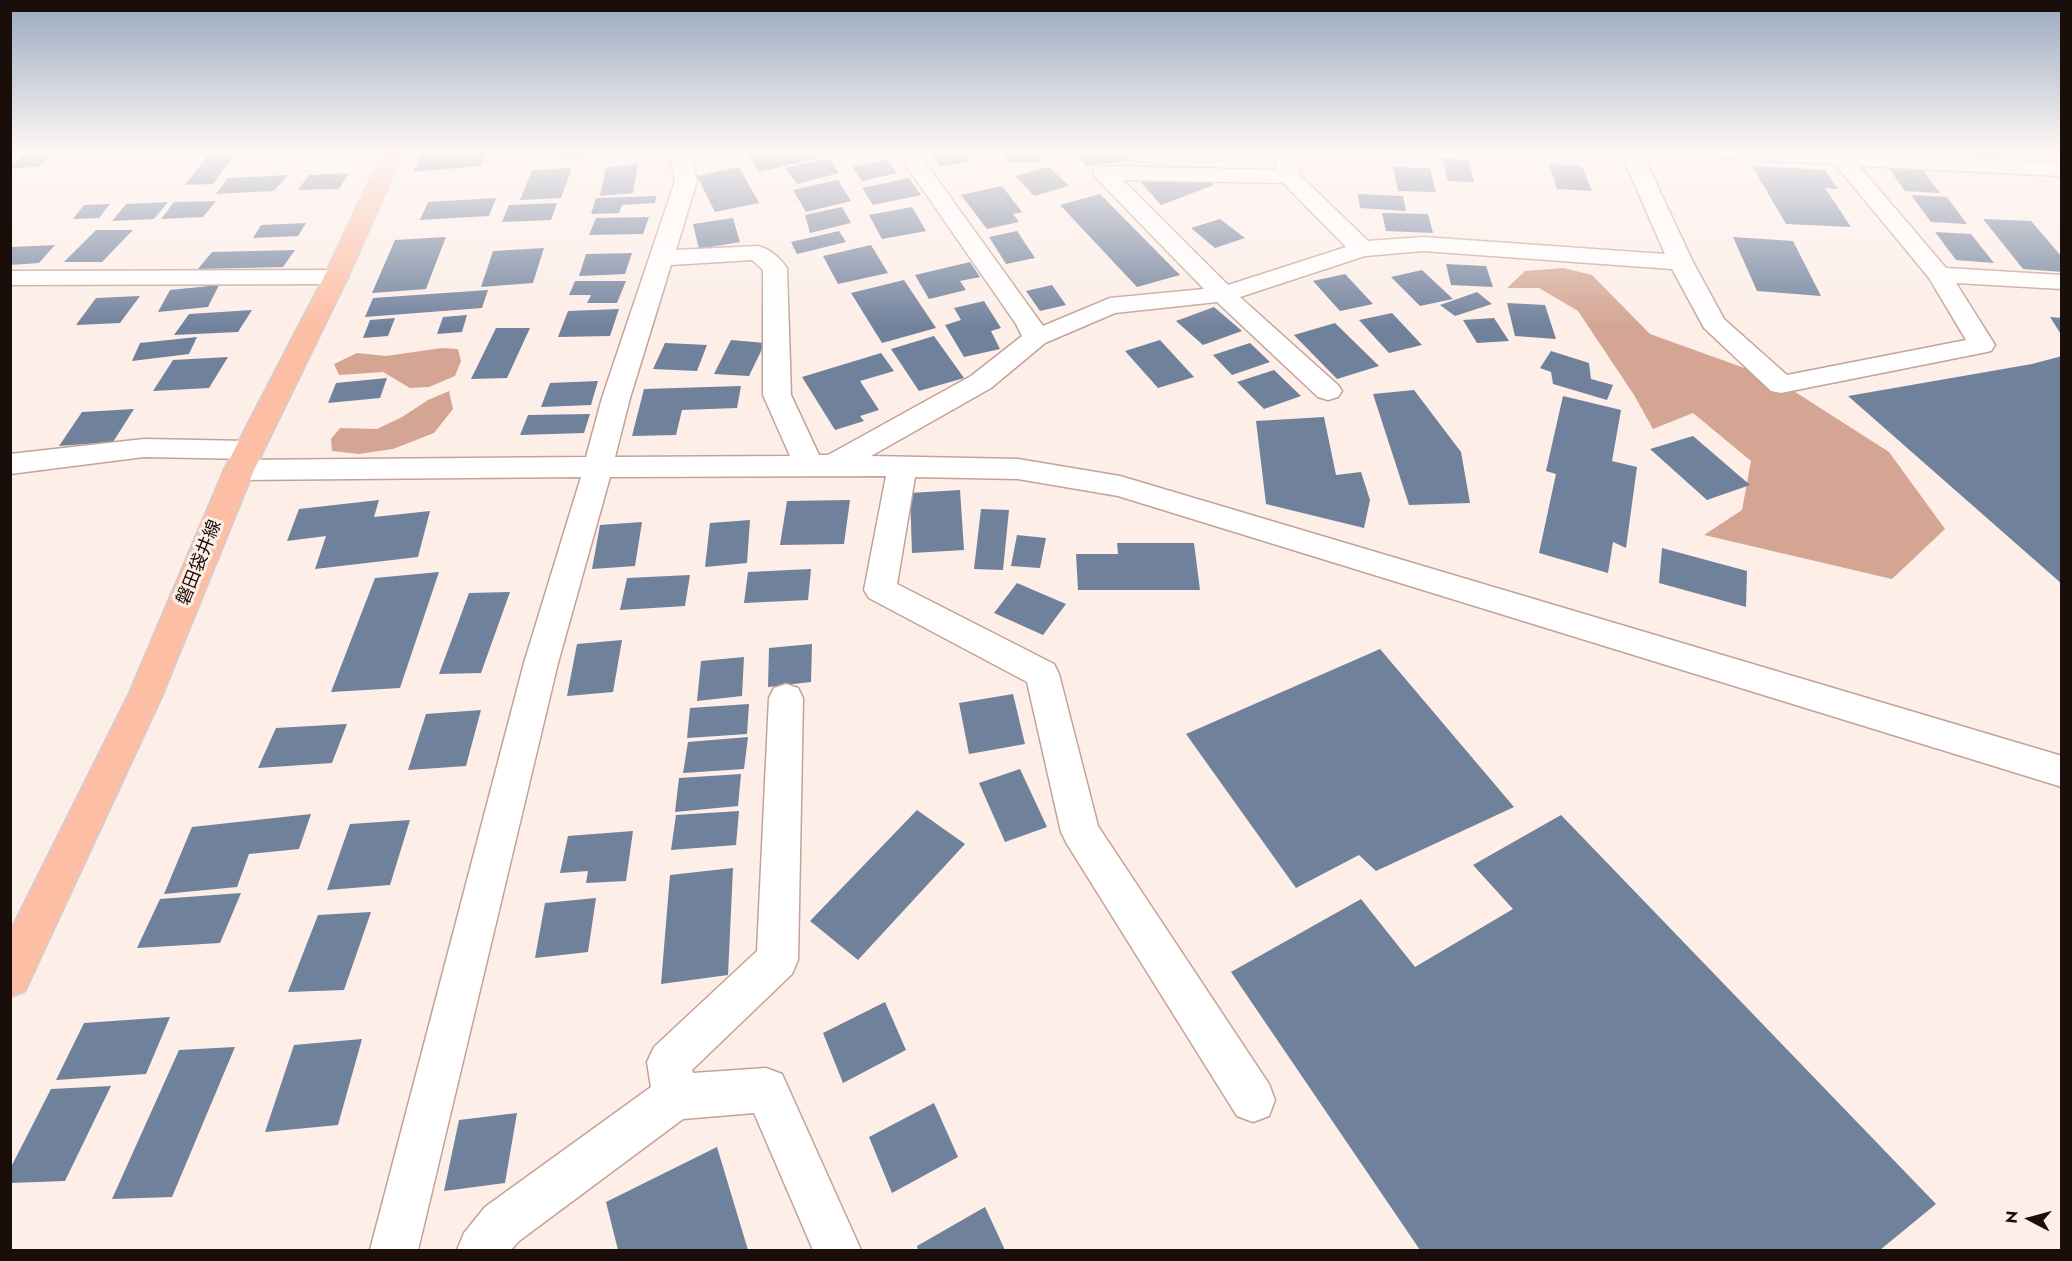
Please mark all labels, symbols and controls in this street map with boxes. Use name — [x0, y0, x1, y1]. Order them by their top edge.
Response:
street label: 磐田袋井線 — [173, 517, 227, 609]
north arrow — [2000, 1189, 2060, 1249]
text: N — [1999, 1210, 2024, 1225]

